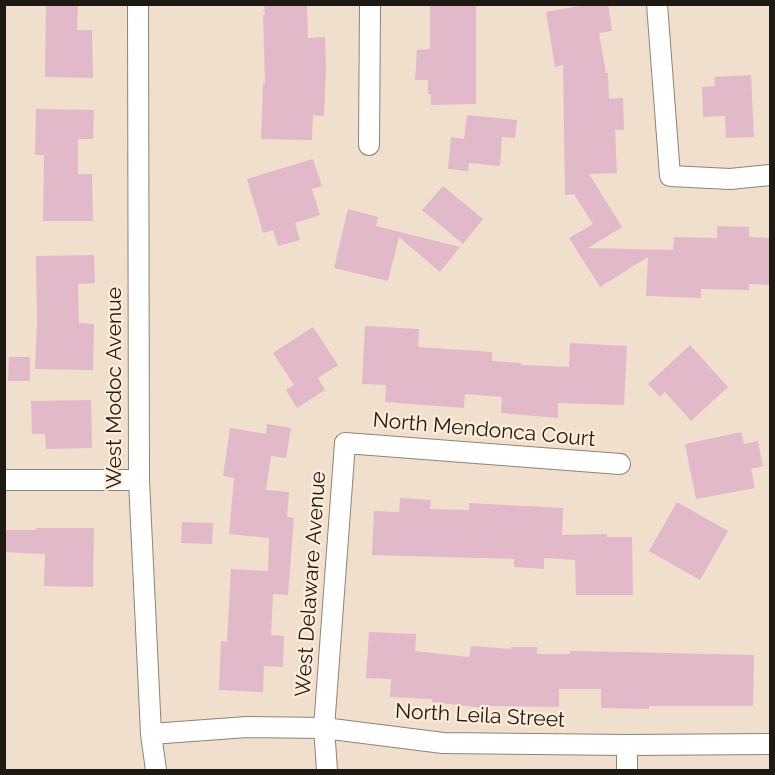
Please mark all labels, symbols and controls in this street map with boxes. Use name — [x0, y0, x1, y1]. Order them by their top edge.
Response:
street label: West Modoc Avenue — [102, 287, 128, 489]
street label: North Mendonca Court — [372, 408, 596, 452]
street label: West Delaware Avenue — [291, 470, 331, 698]
street label: North Leila Street — [394, 699, 566, 733]

